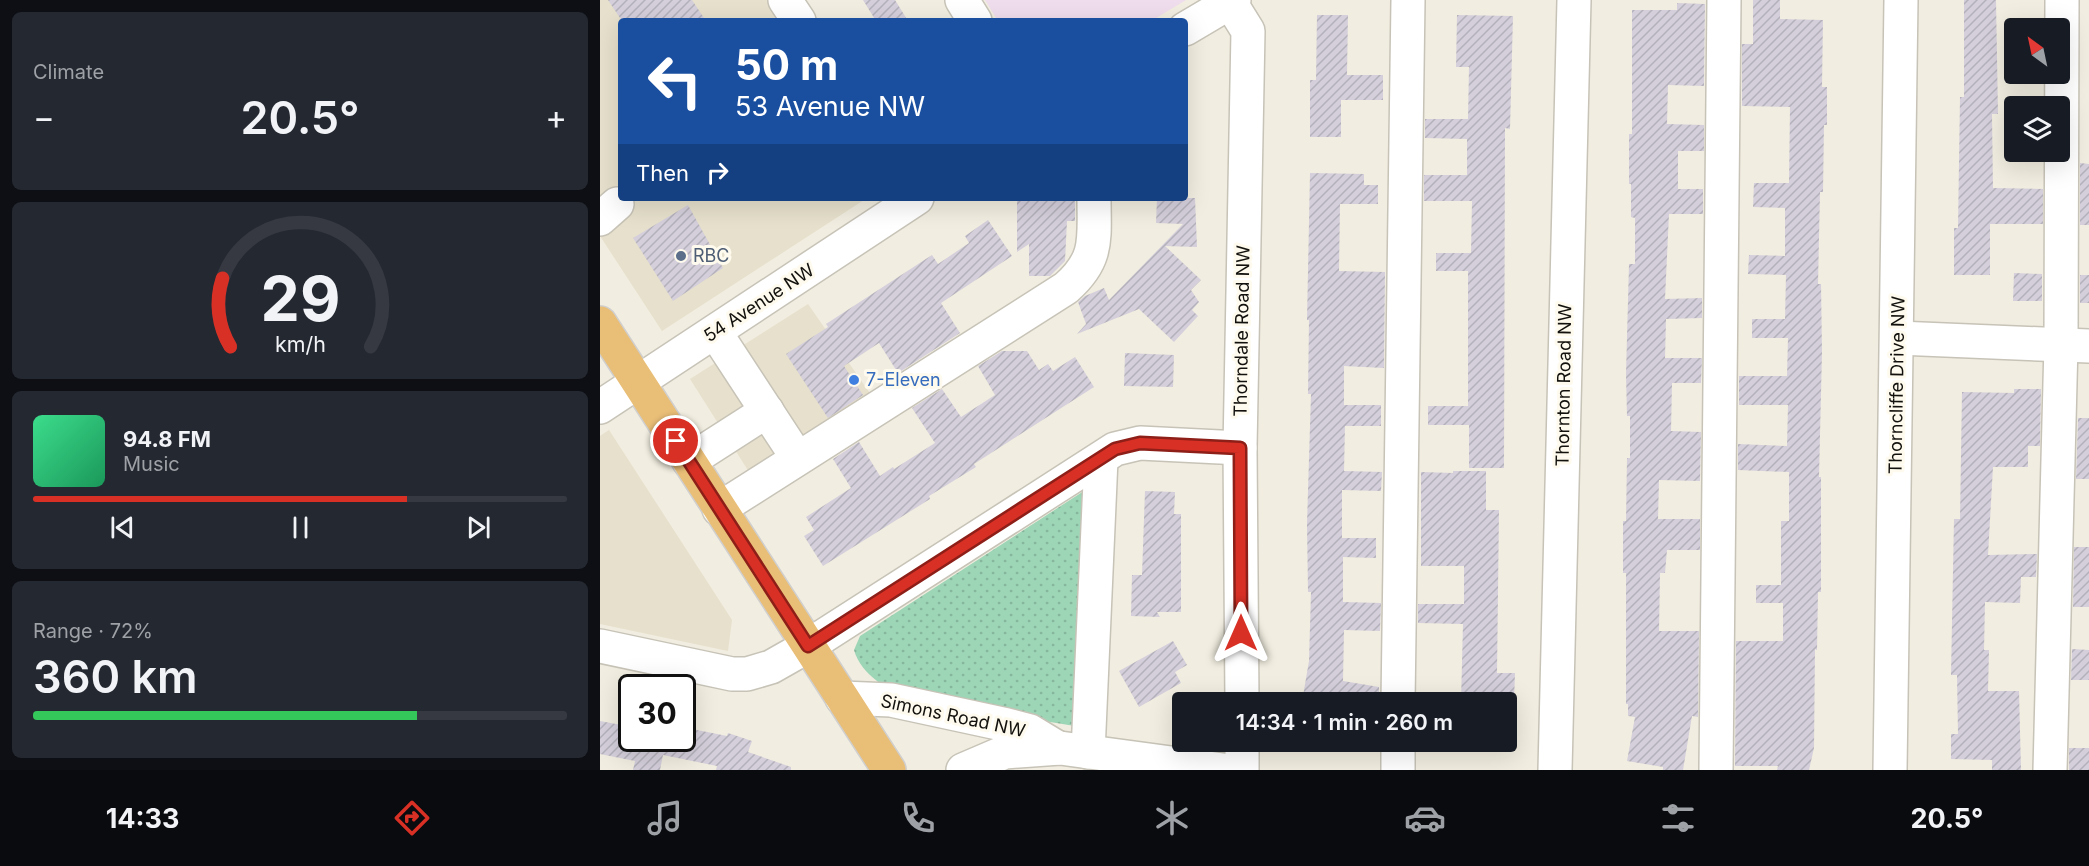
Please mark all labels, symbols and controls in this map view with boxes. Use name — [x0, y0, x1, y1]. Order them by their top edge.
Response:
north arrow — [2004, 18, 2070, 84]
map controls — [2004, 18, 2070, 162]
text: 50 m — [735, 39, 838, 90]
icon: left — [636, 42, 714, 120]
text: Climate — [33, 60, 104, 84]
text: 20.5° — [240, 90, 360, 145]
text: 53 Avenue NW — [735, 90, 925, 123]
button: layers — [2004, 96, 2070, 162]
text: − — [33, 97, 55, 137]
text: + — [545, 97, 567, 137]
icon: right — [701, 156, 734, 189]
text: Then — [636, 160, 689, 186]
place label: RBC — [693, 245, 730, 266]
street label: Thorndale Road NW — [1230, 245, 1254, 417]
marker: RBC — [674, 249, 688, 263]
street label: 54 Avenue NW — [700, 259, 818, 346]
text: 29 — [260, 261, 340, 336]
street label: Thorncliffe Drive NW — [1884, 295, 1909, 474]
street label: Thornton Road NW — [1552, 303, 1575, 467]
text: km/h — [275, 332, 325, 358]
place label: 7-Eleven — [866, 369, 941, 390]
marker: 7-Eleven — [847, 373, 861, 387]
pin — [650, 415, 701, 466]
icon: arrive — [659, 424, 692, 457]
text: 94.8 FM — [123, 426, 211, 452]
text: Music — [123, 452, 180, 476]
icon: previous — [106, 511, 139, 544]
icon: pause — [284, 511, 317, 544]
icon: next — [462, 511, 495, 544]
position arrow — [1209, 601, 1273, 665]
text: Range · 72% — [33, 619, 153, 643]
text: 360 km — [33, 649, 198, 704]
speed limit sign: 30 — [618, 674, 696, 752]
street label: Simons Road NW — [879, 690, 1028, 741]
text: 14:34 · 1 min · 260 m — [1236, 709, 1453, 735]
icon: directions — [391, 797, 433, 839]
icon: music — [644, 797, 686, 839]
icon: phone — [897, 797, 939, 839]
icon: climate — [1151, 797, 1193, 839]
icon: car — [1404, 797, 1446, 839]
icon: filters — [1657, 797, 1699, 839]
text: 14:33 — [106, 802, 179, 835]
text: 20.5° — [1911, 802, 1983, 835]

